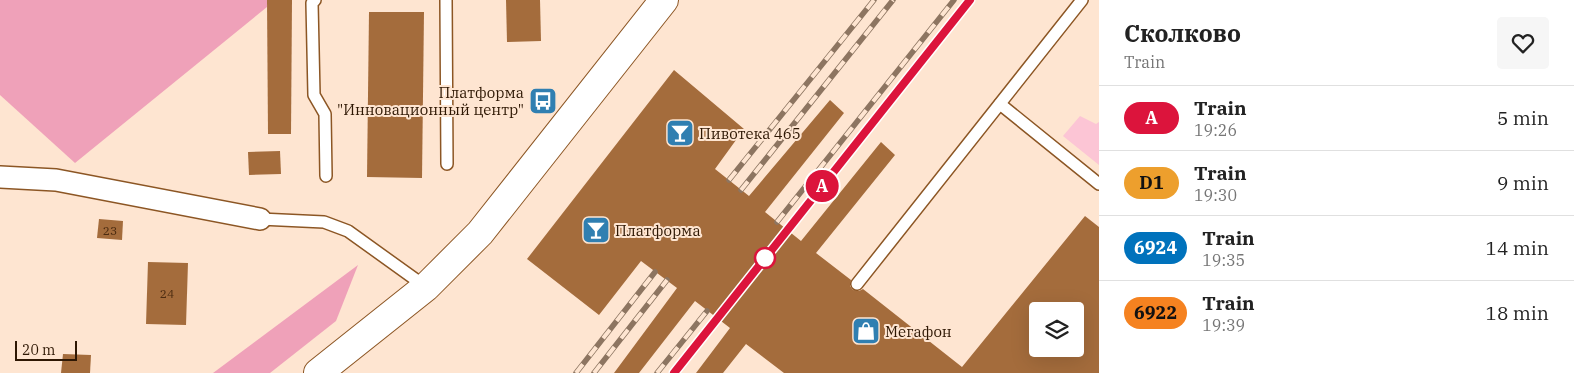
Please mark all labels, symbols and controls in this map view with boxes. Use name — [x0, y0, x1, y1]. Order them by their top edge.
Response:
text: Сколково — [1124, 17, 1241, 49]
button: heart — [1497, 17, 1549, 69]
text: Train — [1124, 52, 1165, 72]
place label: Платформа "Инновационный центр" — [337, 83, 524, 119]
bus stop icon: Платформа "Инновационный центр" — [528, 86, 558, 116]
text: Train — [1194, 96, 1246, 120]
text: A — [1145, 106, 1158, 129]
text: 5 min — [1497, 106, 1549, 130]
bar icon: Пивотека 465 — [665, 118, 695, 148]
text: 19:26 — [1194, 120, 1237, 140]
place label: Пивотека 465 — [699, 124, 801, 143]
text: Train — [1194, 161, 1246, 185]
line badge: A — [806, 170, 838, 202]
text: D1 — [1139, 171, 1164, 194]
text: 9 min — [1497, 171, 1549, 195]
text: A — [816, 174, 828, 197]
text: 19:30 — [1194, 185, 1237, 205]
bar icon: Платформа — [581, 215, 611, 245]
place label: Платформа — [615, 221, 701, 240]
house number: 23 — [103, 223, 117, 238]
text: Train — [1202, 226, 1255, 250]
text: 6924 — [1134, 236, 1177, 259]
text: 14 min — [1486, 236, 1549, 260]
unlabelled marker — [754, 247, 776, 269]
text: 19:35 — [1202, 250, 1245, 270]
house number: 24 — [160, 286, 174, 301]
text: Train — [1202, 291, 1255, 315]
text: 6922 — [1134, 301, 1177, 324]
text: 18 min — [1486, 301, 1549, 325]
map controls — [1029, 302, 1084, 357]
button: layers — [1029, 302, 1084, 357]
text: 19:39 — [1202, 315, 1245, 335]
shop icon: Мегафон — [851, 316, 881, 346]
place label: Мегафон — [885, 322, 952, 341]
scale bar — [15, 338, 78, 361]
text: 20 m — [22, 341, 55, 359]

